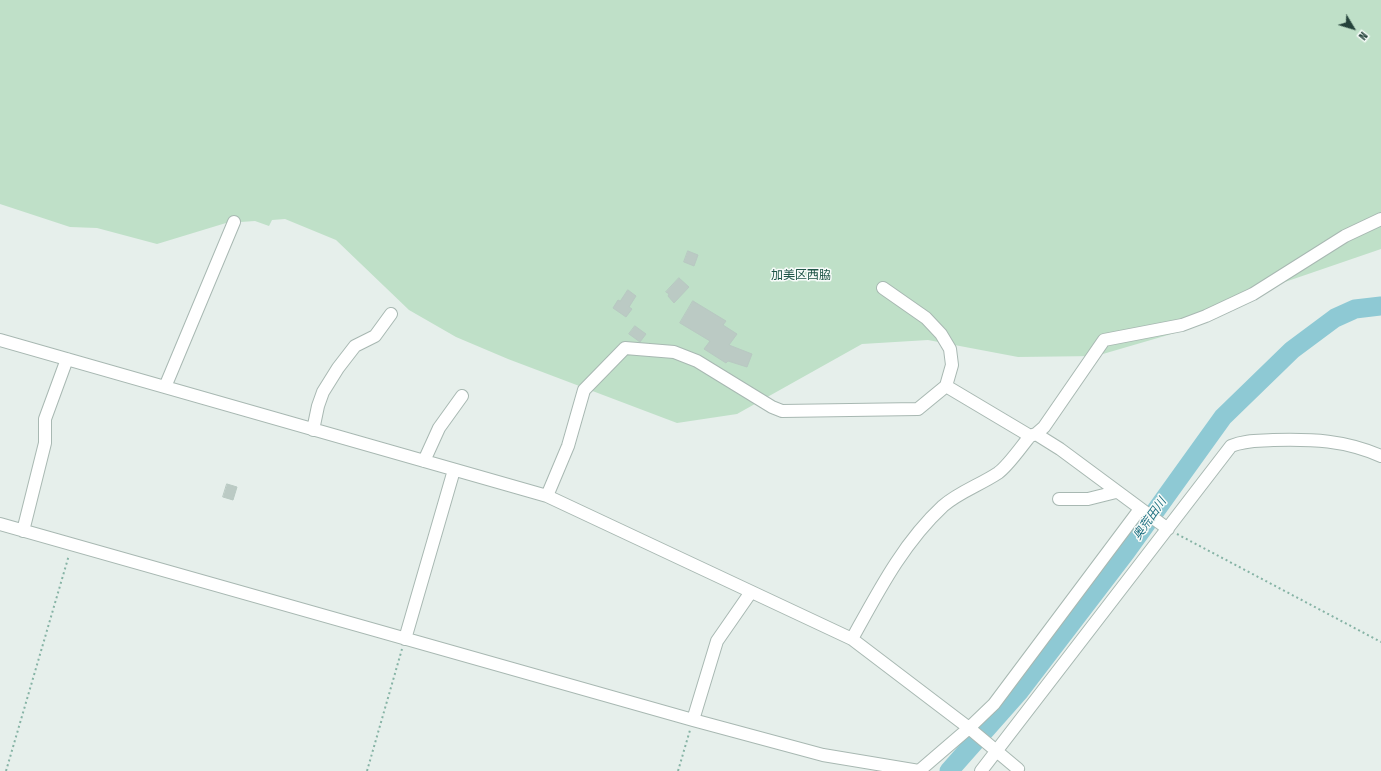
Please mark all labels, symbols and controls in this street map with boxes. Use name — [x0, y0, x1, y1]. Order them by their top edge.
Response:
north arrow — [1333, 8, 1373, 48]
text: N — [1356, 29, 1370, 42]
district label: 加美区西脇 — [771, 269, 831, 283]
water label: 奥荒田川 — [1130, 495, 1170, 543]

